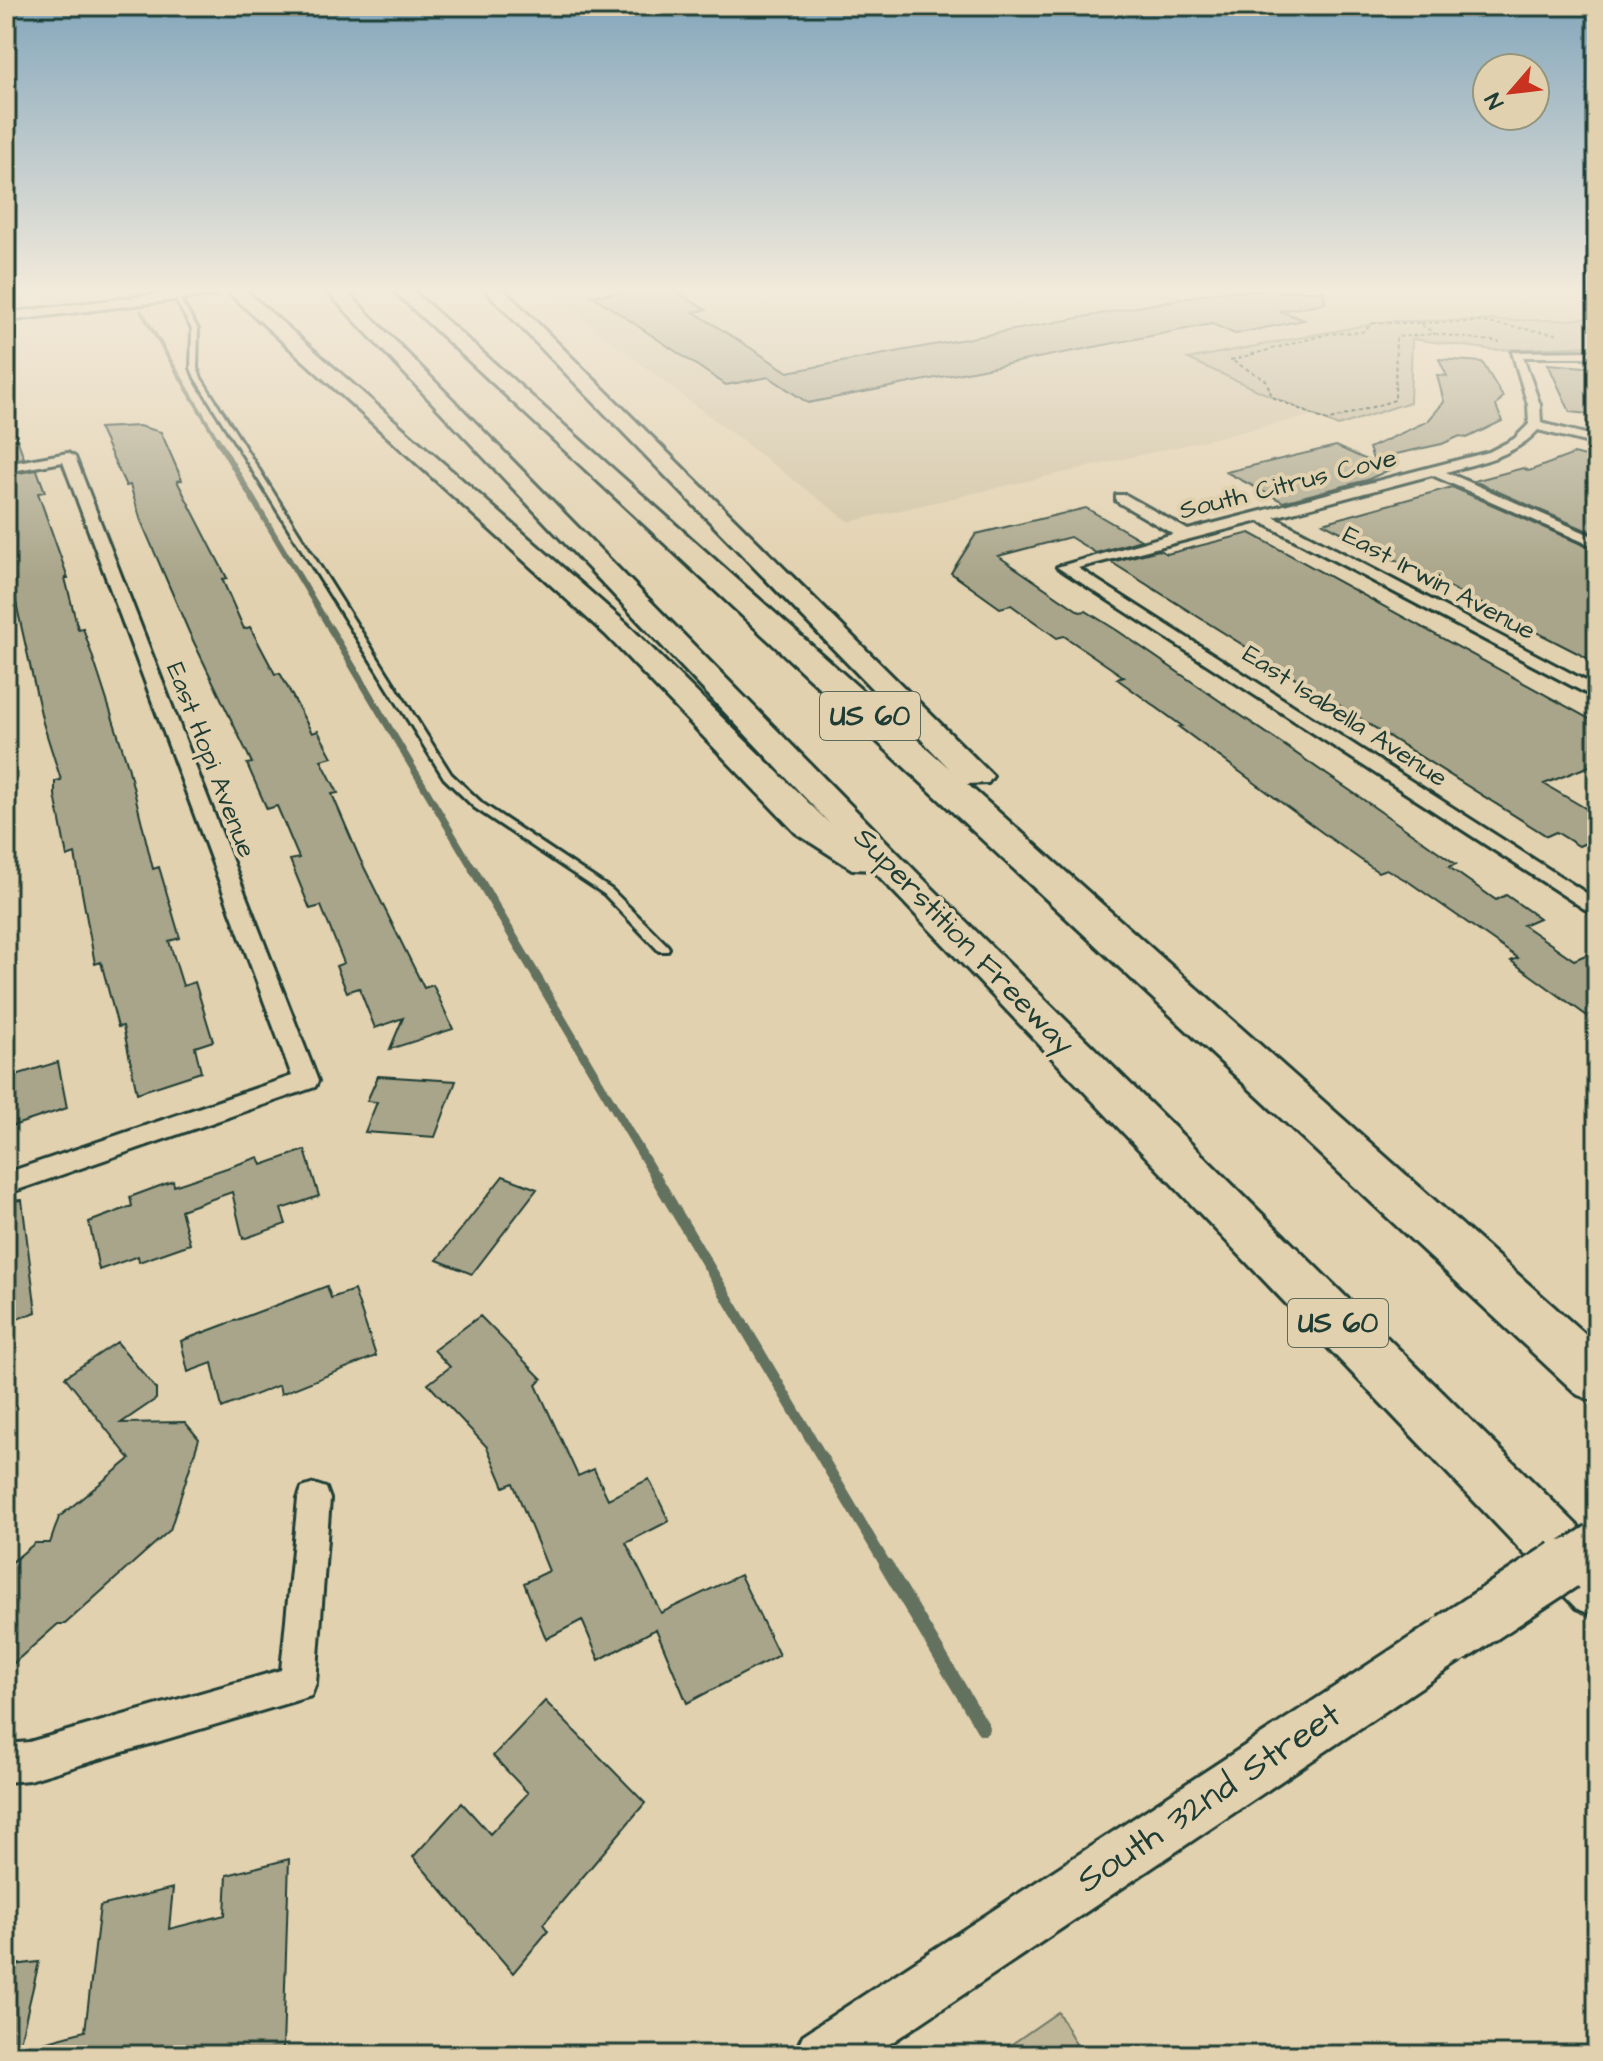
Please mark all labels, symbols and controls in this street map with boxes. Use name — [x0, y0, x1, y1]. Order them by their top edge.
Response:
north arrow — [1471, 52, 1551, 132]
text: N — [1478, 87, 1512, 114]
street label: South Citrus Cove — [1176, 440, 1400, 528]
street label: East Irwin Avenue — [1336, 517, 1542, 649]
street label: East Isabella Avenue — [1235, 636, 1455, 796]
street label: East Hopi Avenue — [157, 657, 265, 863]
road number: US 60 — [820, 692, 920, 740]
street label: Superstition Freeway — [843, 818, 1084, 1065]
road number: US 60 — [1288, 1299, 1388, 1347]
street label: South 32nd Street — [1067, 1690, 1352, 1906]

